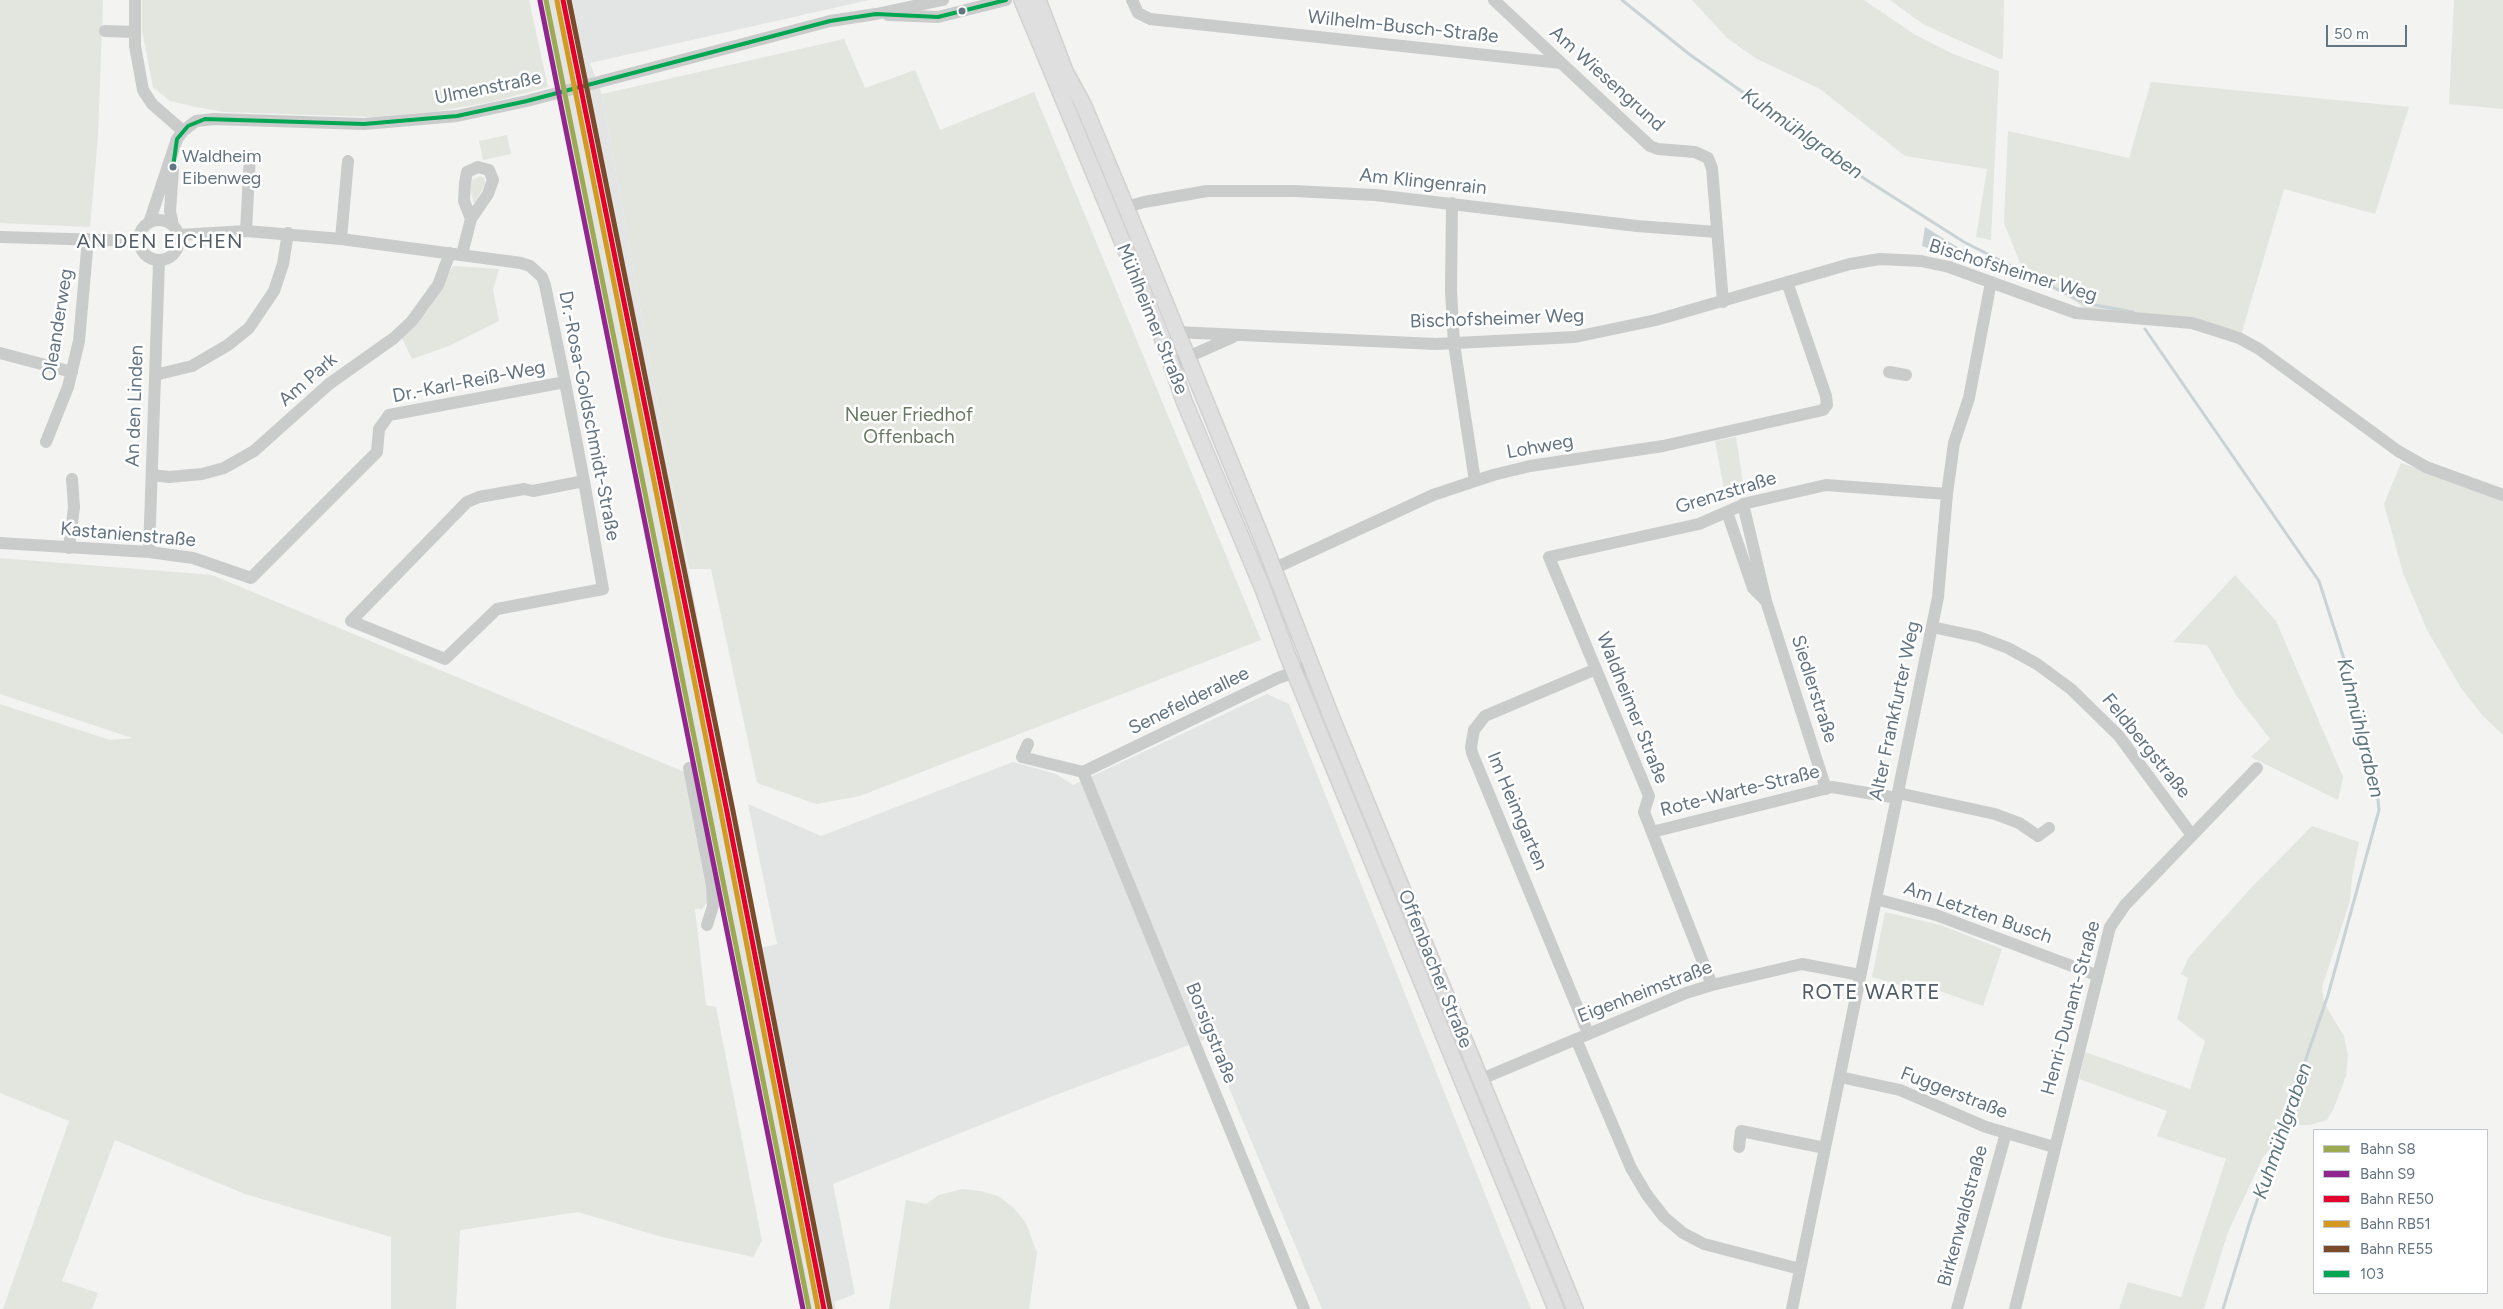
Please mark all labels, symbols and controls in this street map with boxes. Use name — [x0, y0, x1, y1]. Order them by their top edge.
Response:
unlabelled marker — [957, 6, 967, 16]
street label: Wilhelm-Busch-Straße — [1306, 6, 1500, 48]
scale bar — [2328, 15, 2409, 47]
street label: Am Wiesengrund — [1545, 22, 1669, 136]
text: 50 m — [2334, 25, 2369, 43]
street label: Ulmenstraße — [433, 67, 543, 109]
water label: Kuhmühlgraben — [1737, 83, 1867, 185]
place label: Waldheim Eibenweg — [182, 146, 262, 188]
marker: Waldheim Eibenweg — [168, 162, 178, 172]
street label: Am Klingenrain — [1358, 164, 1488, 200]
district label: AN DEN EICHEN — [75, 230, 245, 254]
street label: Bischofsheimer Weg — [1926, 235, 2100, 307]
street label: Mühlheimer Straße — [1111, 240, 1193, 398]
street label: Oleanderweg — [38, 267, 78, 383]
street label: Dr.-Rosa-Goldschmidt-Straße — [554, 289, 624, 543]
street label: Bischofsheimer Weg — [1409, 305, 1585, 333]
street label: An den Linden — [121, 345, 149, 467]
street label: Am Park — [274, 348, 342, 412]
street label: Dr.-Karl-Reiß-Weg — [391, 356, 547, 408]
park label: Neuer Friedhof Offenbach — [845, 404, 973, 448]
street label: Lohweg — [1505, 430, 1575, 464]
street label: Grenzstraße — [1673, 467, 1779, 519]
street label: Kastanienstraße — [59, 518, 197, 552]
street label: Alter Frankfurter Weg — [1865, 619, 1925, 803]
street label: Waldheimer Straße — [1591, 629, 1673, 787]
street label: Siedlerstraße — [1786, 632, 1842, 746]
water label: Kuhmühlgraben — [2331, 656, 2389, 800]
street label: Senefelderallee — [1125, 662, 1253, 740]
street label: Feldbergstraße — [2097, 689, 2195, 803]
street label: Im Heimgarten — [1482, 748, 1552, 874]
street label: Rote-Warte-Straße — [1658, 760, 1822, 822]
street label: Am Letzten Busch — [1901, 877, 2055, 949]
street label: Offenbacher Straße — [1393, 886, 1477, 1052]
street label: Henri-Dunant-Straße — [2037, 918, 2105, 1098]
street label: Eigenheimstraße — [1574, 956, 1716, 1028]
street label: Borsigstraße — [1180, 979, 1242, 1087]
district label: ROTE WARTE — [1800, 980, 1942, 1006]
water label: Kuhmühlgraben — [2248, 1060, 2318, 1202]
street label: Fuggerstraße — [1897, 1062, 2011, 1124]
legend — [2313, 1129, 2488, 1294]
text: Bahn S8 — [2360, 1140, 2416, 1158]
street label: Birkenwaldstraße — [1933, 1143, 1993, 1289]
text: Bahn S9 — [2360, 1165, 2415, 1183]
text: Bahn RE50 — [2360, 1190, 2434, 1208]
text: Bahn RB51 — [2360, 1215, 2431, 1233]
text: Bahn RE55 — [2360, 1240, 2433, 1258]
text: 103 — [2360, 1265, 2384, 1283]

